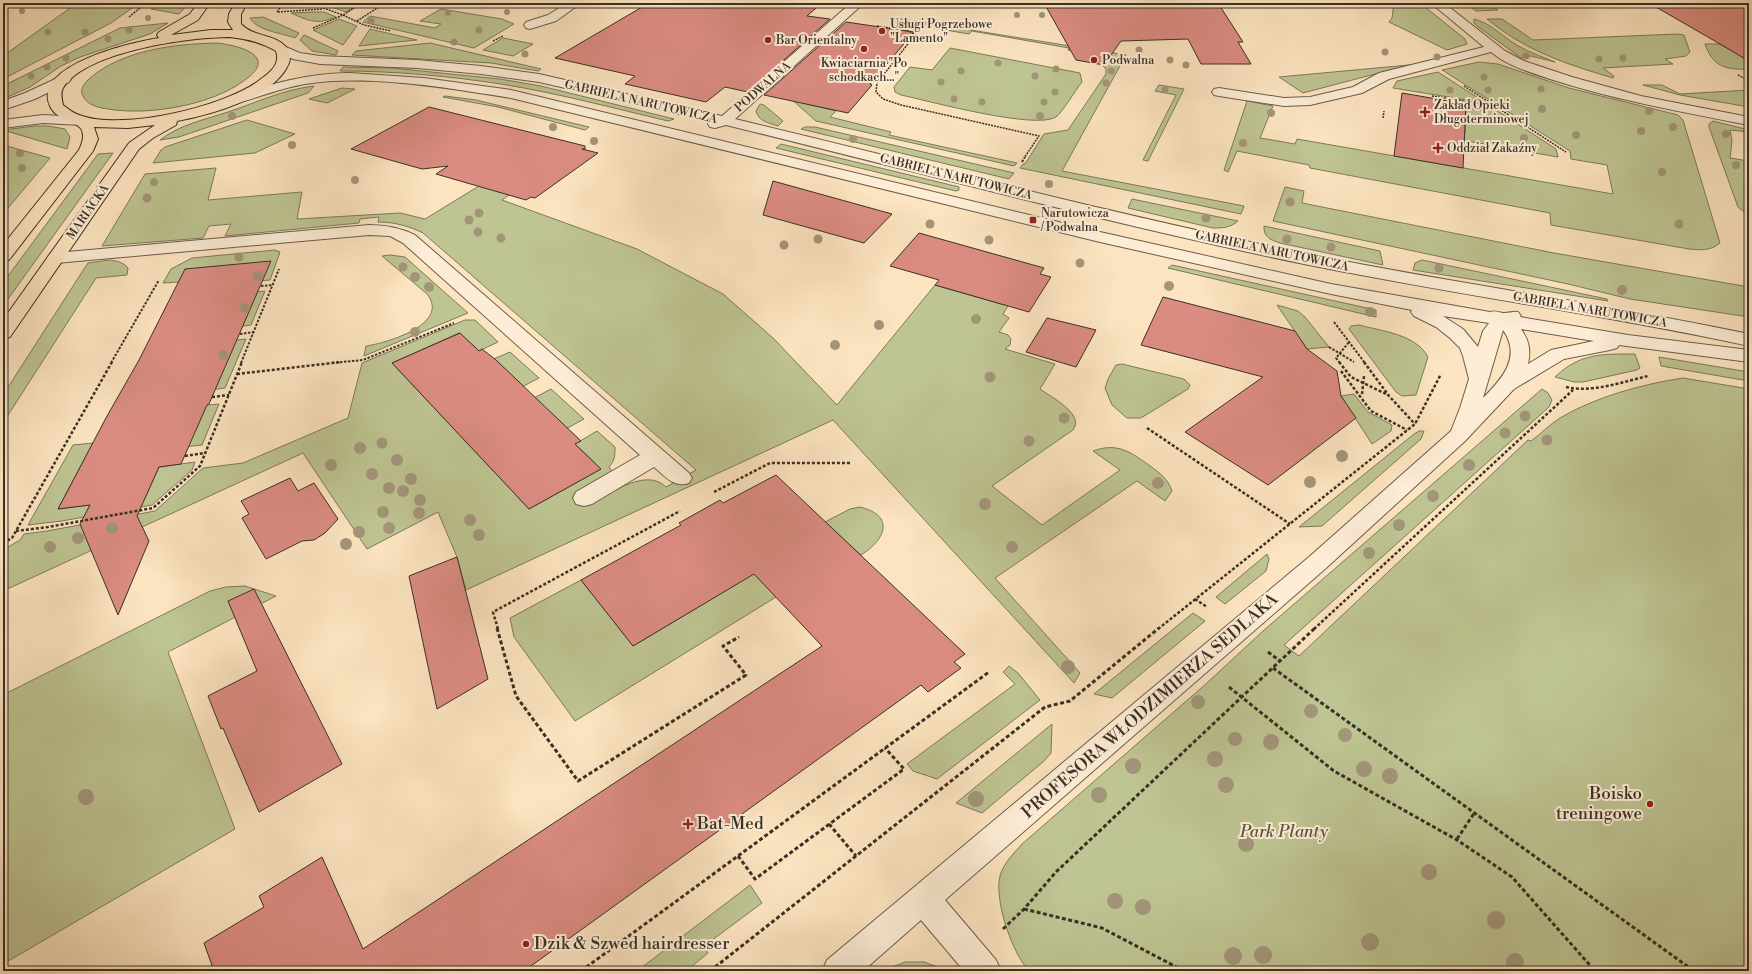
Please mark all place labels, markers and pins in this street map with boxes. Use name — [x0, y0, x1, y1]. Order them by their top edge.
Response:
place label: Usługi Pogrzebowe "Lamento" — [890, 17, 992, 46]
marker: Usługi Pogrzebowe "Lamento" — [877, 26, 887, 36]
place label: Bar Orientalny — [775, 33, 857, 48]
marker: Bar Orientalny — [763, 35, 773, 45]
marker: Kwiaciarnia "Po schodkach..." — [859, 44, 869, 54]
place label: Podwalna — [1102, 53, 1155, 68]
marker: Podwalna — [1089, 55, 1099, 65]
place label: Kwiaciarnia "Po schodkach..." — [821, 56, 908, 85]
place label: Zakład Opieki Długoterminowej — [1434, 98, 1529, 127]
marker: Zakład Opieki Długoterminowej — [1419, 106, 1431, 118]
place label: Oddział Zakaźny — [1447, 141, 1537, 156]
marker: Oddział Zakaźny — [1432, 142, 1444, 154]
place label: Narutowicza / Podwalna — [1040, 206, 1110, 235]
marker: Narutowicza / Podwalna — [1028, 215, 1038, 225]
place label: Boisko treningowe — [1556, 783, 1642, 825]
marker: Boisko treningowe — [1645, 799, 1655, 809]
place label: Bat-Med — [696, 813, 764, 835]
marker: Bat-Med — [682, 818, 694, 830]
place label: Dzik & Szwed hairdresser — [534, 933, 730, 955]
marker: Dzik & Szwed hairdresser — [521, 939, 531, 949]

